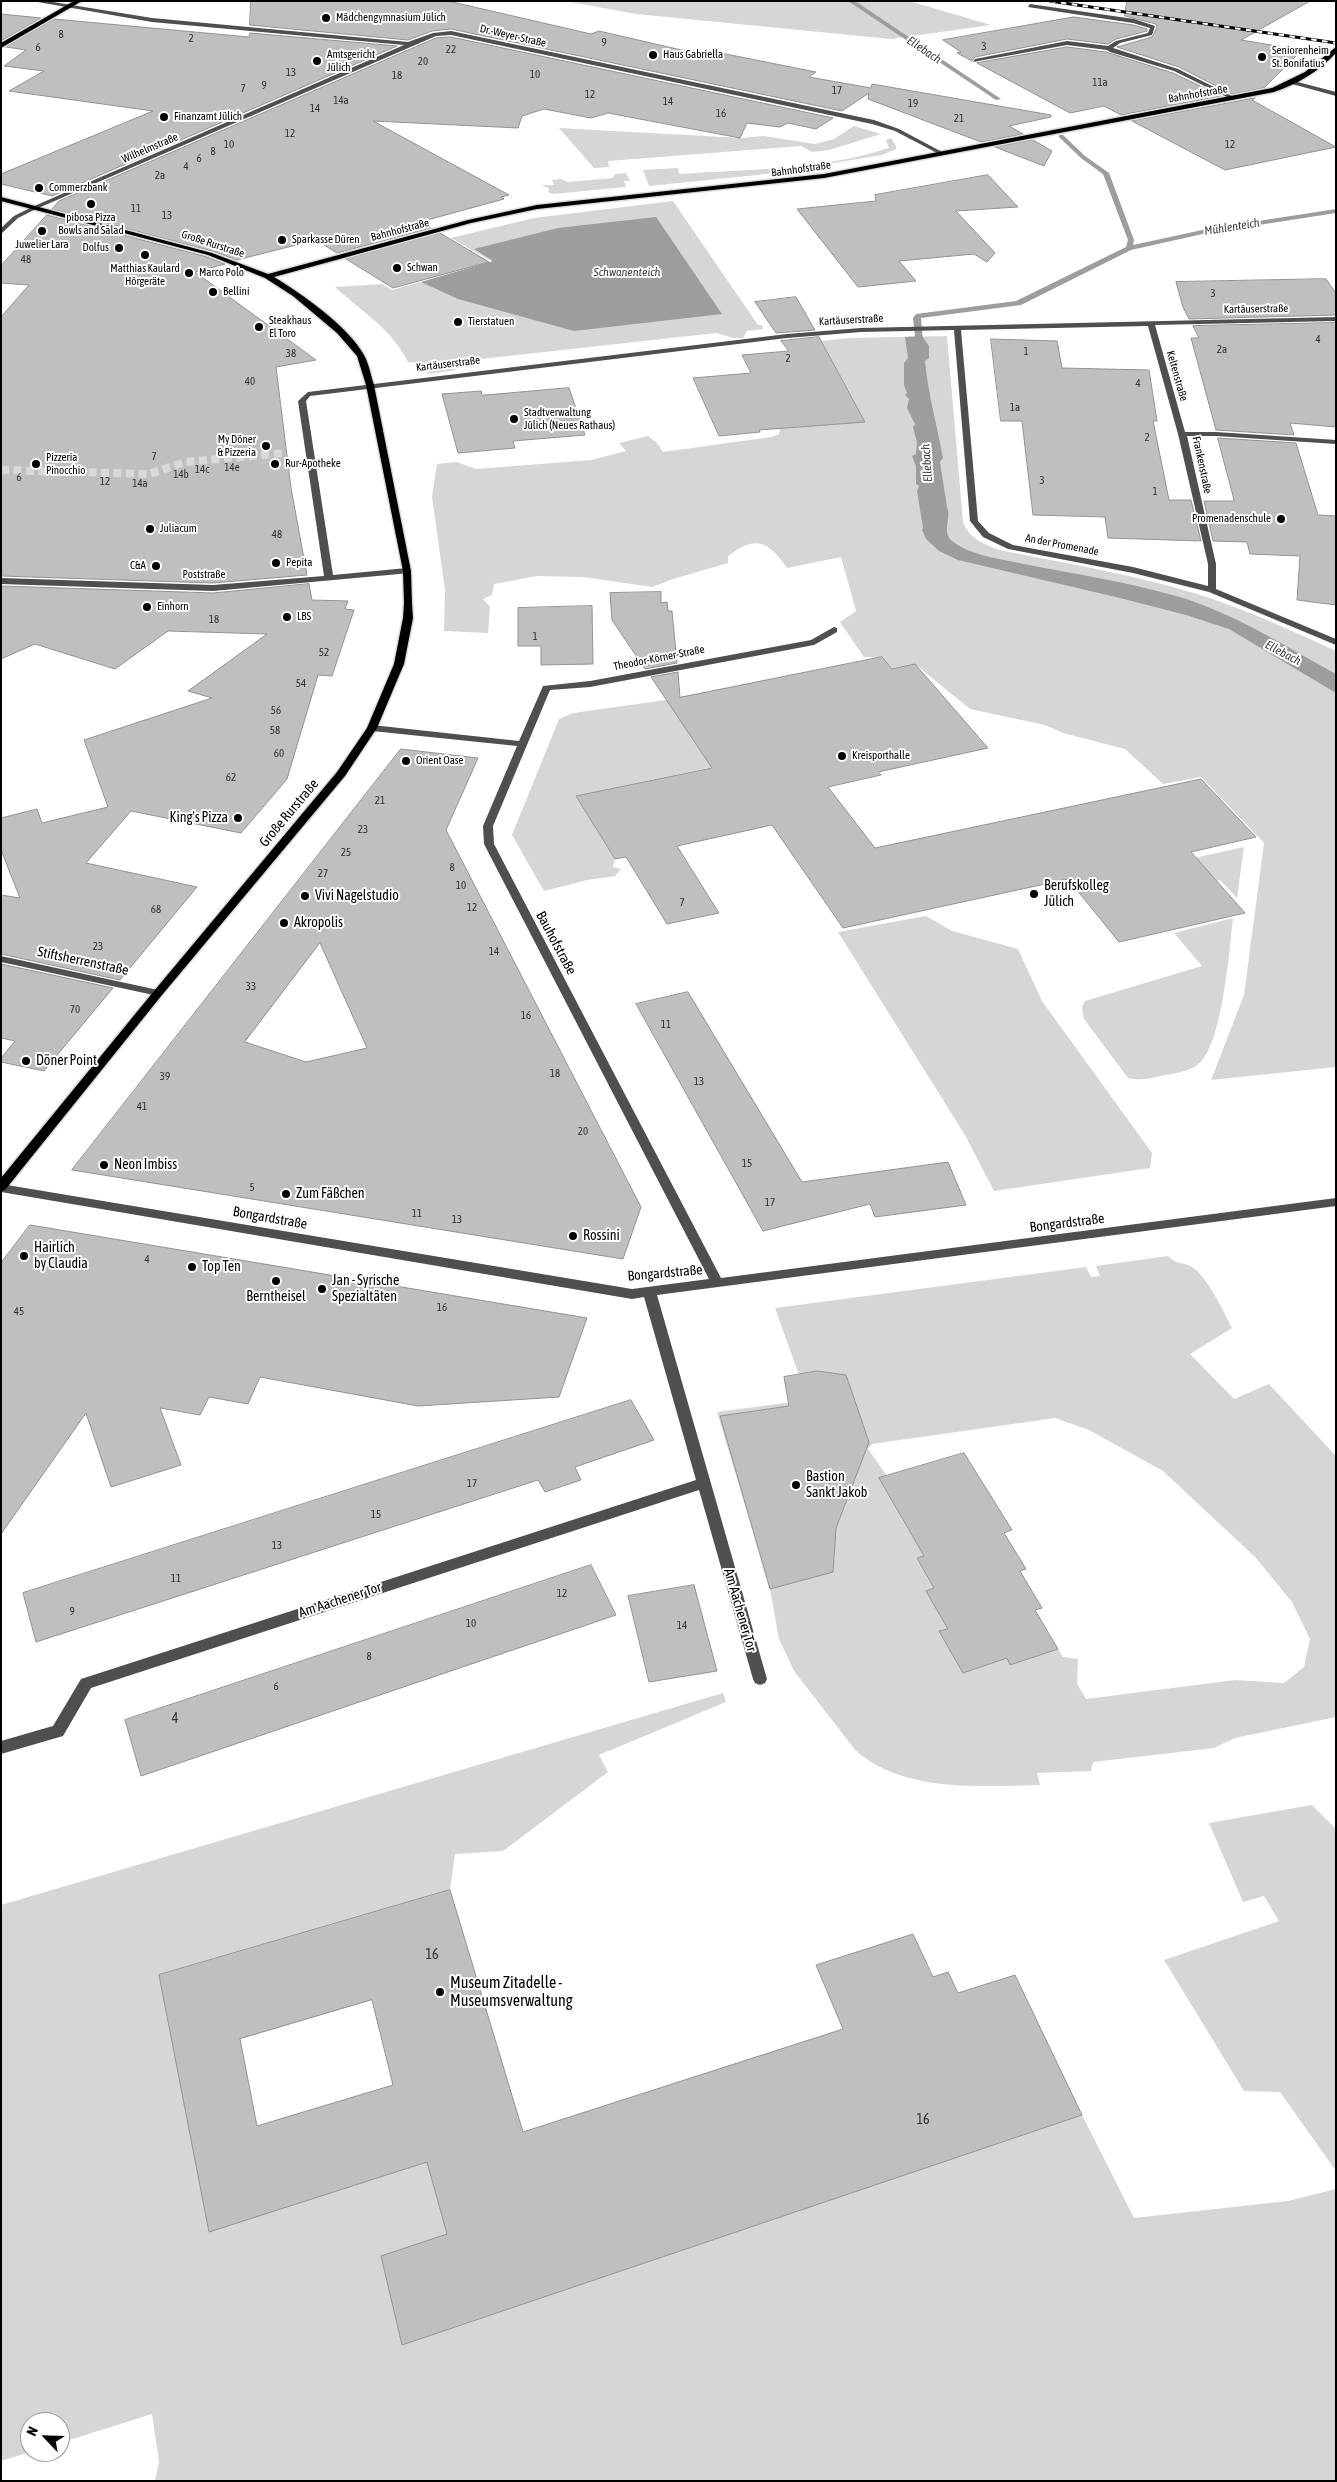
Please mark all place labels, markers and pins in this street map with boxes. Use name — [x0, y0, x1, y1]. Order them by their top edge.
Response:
place label: Mädchengymnasium Jülich — [336, 11, 446, 25]
marker: Mädchengymnasium Jülich — [320, 12, 332, 24]
place label: Seniorenheim St. Bonifatius — [1272, 44, 1329, 70]
place label: Amtsgericht Jülich — [327, 48, 375, 74]
place label: Haus Gabriella — [663, 48, 723, 62]
marker: Haus Gabriella — [647, 49, 659, 61]
marker: Seniorenheim St. Bonifatius — [1256, 51, 1268, 63]
marker: Amtsgericht Jülich — [311, 55, 323, 67]
place label: Finanzamt Jülich — [174, 110, 242, 124]
marker: Finanzamt Jülich — [158, 111, 170, 123]
place label: Commerzbank — [49, 181, 108, 195]
marker: Commerzbank — [33, 182, 45, 194]
marker: pibosa Pizza Bowls and Salad — [85, 198, 97, 210]
place label: pibosa Pizza Bowls and Salad — [58, 211, 124, 237]
marker: Juwelier Lara — [36, 225, 48, 237]
place label: Sparkasse Düren — [292, 233, 359, 247]
marker: Sparkasse Düren — [276, 234, 288, 246]
place label: Juwelier Lara — [16, 238, 68, 252]
place label: Dolfus — [83, 241, 109, 255]
marker: Dolfus — [113, 242, 125, 254]
marker: Matthias Kaulard Hörgeräte — [139, 249, 151, 261]
place label: Schwan — [407, 261, 438, 275]
place label: Matthias Kaulard Hörgeräte — [110, 262, 180, 288]
marker: Schwan — [391, 262, 403, 274]
place label: Marco Polo — [199, 266, 244, 280]
marker: Marco Polo — [183, 267, 195, 279]
place label: Bellini — [223, 285, 249, 299]
marker: Bellini — [207, 286, 219, 298]
place label: Steakhaus El Toro — [269, 314, 311, 340]
place label: Tierstatuen — [468, 315, 514, 329]
marker: Tierstatuen — [452, 316, 464, 328]
marker: Steakhaus El Toro — [253, 321, 265, 333]
place label: Stadtverwaltung Jülich (Neues Rathaus) — [524, 406, 615, 432]
marker: Stadtverwaltung Jülich (Neues Rathaus) — [508, 413, 520, 425]
place label: My Döner & Pizzeria — [217, 433, 256, 459]
marker: My Döner & Pizzeria — [260, 440, 272, 452]
place label: Pizzeria Pinocchio — [46, 451, 85, 477]
place label: Rur-Apotheke — [285, 457, 341, 471]
marker: Pizzeria Pinocchio — [30, 458, 42, 470]
marker: Rur-Apotheke — [269, 458, 281, 470]
place label: Promenadenschule — [1192, 512, 1271, 526]
marker: Promenadenschule — [1275, 513, 1287, 525]
place label: Juliacum — [160, 522, 197, 536]
marker: Juliacum — [144, 523, 156, 535]
place label: Pepita — [286, 556, 312, 570]
marker: Pepita — [270, 557, 282, 569]
place label: C&A — [130, 559, 146, 573]
marker: C&A — [150, 560, 162, 572]
place label: Einhorn — [157, 600, 189, 614]
marker: Einhorn — [141, 601, 153, 613]
place label: LBS — [297, 610, 311, 624]
marker: LBS — [281, 611, 293, 623]
place label: Kreisporthalle — [852, 749, 910, 763]
marker: Kreisporthalle — [836, 750, 848, 762]
place label: Orient Oase — [416, 754, 464, 768]
marker: Orient Oase — [400, 755, 412, 767]
place label: King's Pizza — [170, 810, 228, 826]
marker: King's Pizza — [232, 812, 244, 824]
place label: Berufskolleg Jülich — [1044, 878, 1109, 910]
place label: Vivi Nagelstudio — [315, 888, 399, 904]
marker: Berufskolleg Jülich — [1028, 888, 1040, 900]
marker: Vivi Nagelstudio — [299, 890, 311, 902]
place label: Akropolis — [294, 915, 343, 931]
marker: Akropolis — [278, 917, 290, 929]
place label: Döner Point — [36, 1053, 97, 1069]
marker: Döner Point — [20, 1055, 32, 1067]
place label: Neon Imbiss — [114, 1157, 177, 1173]
marker: Neon Imbiss — [98, 1159, 110, 1171]
place label: Zum Fäßchen — [296, 1186, 365, 1202]
marker: Zum Fäßchen — [280, 1188, 292, 1200]
place label: Rossini — [583, 1228, 620, 1244]
marker: Rossini — [567, 1230, 579, 1242]
place label: Hairlich by Claudia — [34, 1240, 88, 1272]
marker: Hairlich by Claudia — [18, 1250, 30, 1262]
place label: Top Ten — [202, 1259, 241, 1275]
marker: Top Ten — [186, 1261, 198, 1273]
place label: Jan - Syrische Spezialtäten — [332, 1273, 399, 1305]
marker: Berntheisel — [270, 1275, 282, 1287]
marker: Jan - Syrische Spezialtäten — [316, 1283, 328, 1295]
place label: Berntheisel — [246, 1289, 306, 1305]
place label: Bastion Sankt Jakob — [806, 1469, 867, 1501]
marker: Bastion Sankt Jakob — [790, 1479, 802, 1491]
place label: Museum Zitadelle - Museumsverwaltung — [450, 1973, 573, 2011]
marker: Museum Zitadelle - Museumsverwaltung — [434, 1986, 446, 1998]

